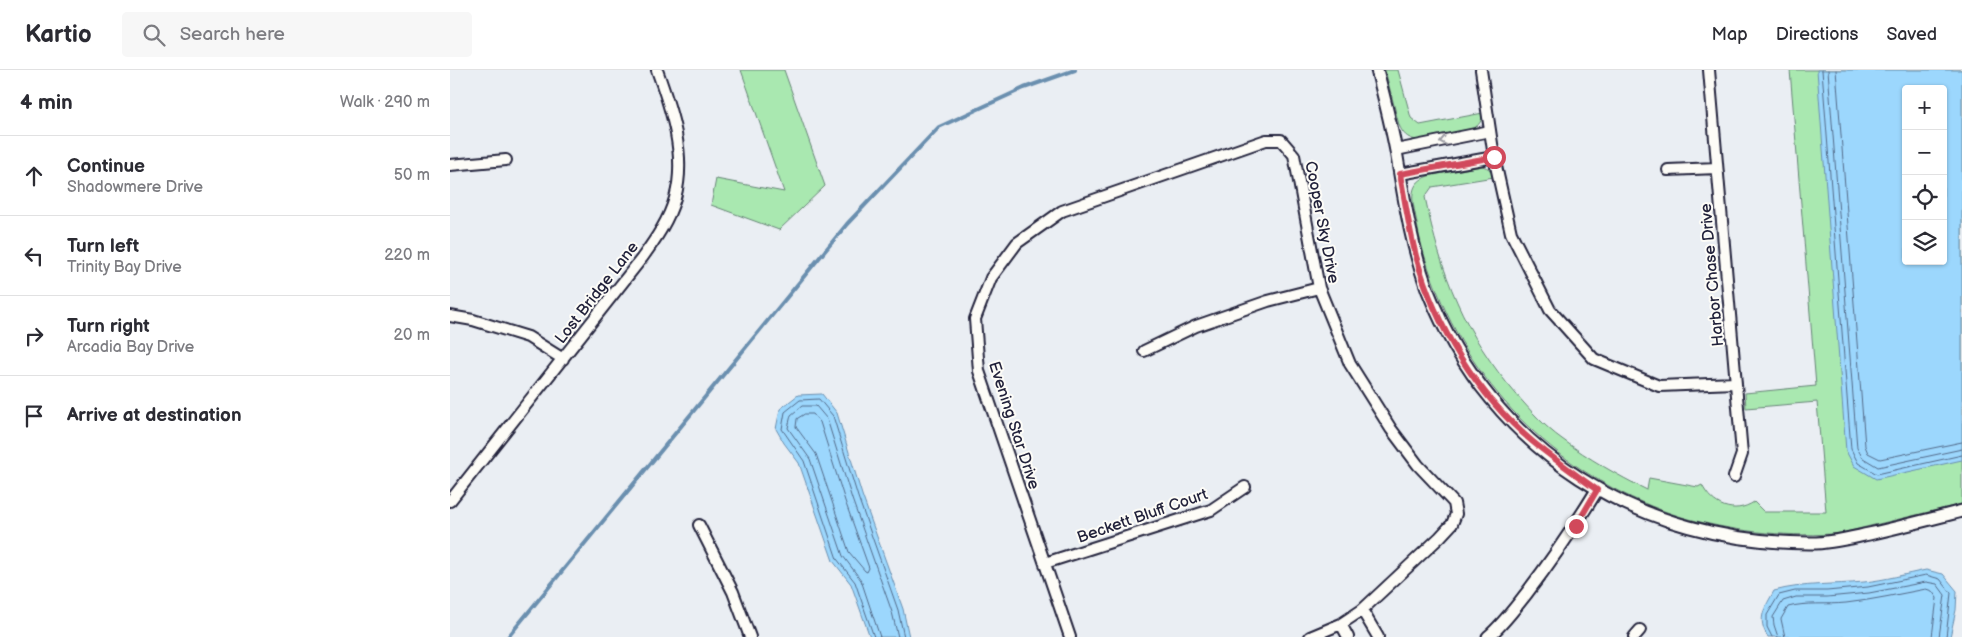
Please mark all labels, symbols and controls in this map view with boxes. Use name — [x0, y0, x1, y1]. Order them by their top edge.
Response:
search box — [122, 12, 472, 57]
text: Kartio — [25, 20, 92, 49]
icon: search — [140, 21, 168, 49]
text: Search here — [180, 23, 285, 46]
text: Map — [1712, 24, 1748, 45]
text: Directions — [1776, 24, 1858, 45]
text: Saved — [1886, 24, 1937, 45]
map controls — [1902, 85, 1947, 265]
button: + — [1902, 85, 1947, 130]
text: 4 min — [20, 90, 73, 115]
text: Walk · 290 m — [340, 93, 430, 112]
button: − — [1902, 130, 1947, 175]
one-way arrow — [1439, 135, 1447, 145]
route start — [1483, 146, 1506, 169]
text: Continue — [67, 155, 145, 178]
street label: Cooper Sky Drive — [1300, 160, 1343, 285]
icon: ahead — [20, 162, 48, 190]
text: 50 m — [394, 166, 430, 185]
button: locate — [1902, 175, 1947, 220]
text: Shadowmere Drive — [67, 178, 203, 197]
street label: Harbor Chase Drive — [1697, 202, 1728, 347]
button: layers — [1902, 220, 1947, 265]
text: Turn left — [67, 235, 139, 258]
street label: Lost Bridge Lane — [552, 238, 643, 348]
icon: left — [20, 242, 48, 270]
text: 220 m — [384, 246, 430, 265]
text: Trinity Bay Drive — [67, 258, 182, 277]
text: Turn right — [67, 315, 150, 338]
icon: right — [20, 322, 48, 350]
text: 20 m — [394, 326, 430, 345]
text: Arcadia Bay Drive — [67, 338, 194, 357]
street label: Evening Star Drive — [984, 359, 1043, 492]
icon: arrive — [20, 402, 48, 430]
text: Arrive at destination — [67, 404, 242, 427]
street label: Beckett Bluff Court — [1075, 485, 1210, 548]
route end — [1565, 515, 1588, 538]

